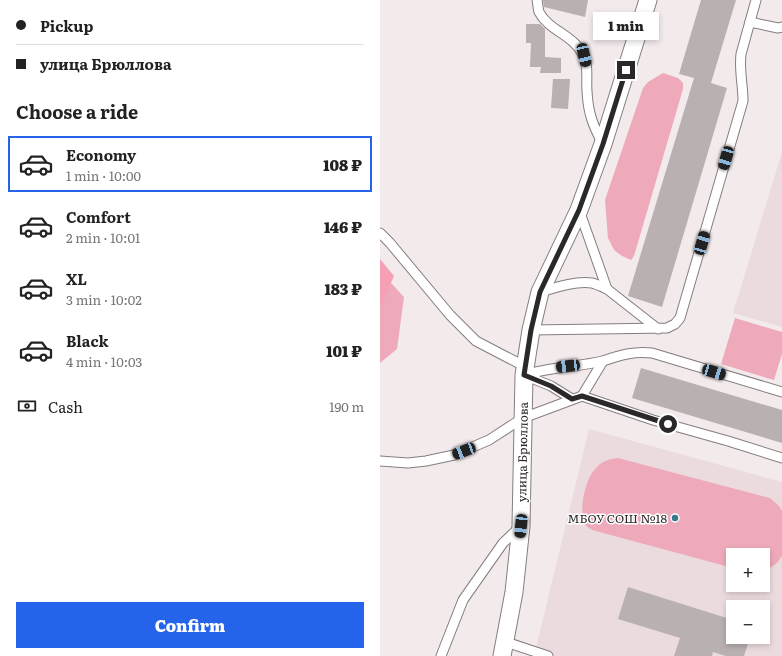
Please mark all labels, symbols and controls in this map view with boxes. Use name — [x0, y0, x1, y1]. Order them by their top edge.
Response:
callout: 1 min — [593, 12, 659, 40]
text: Pickup — [40, 14, 93, 37]
text: 1 min — [608, 16, 644, 35]
car — [575, 42, 593, 68]
text: улица Брюллова — [40, 52, 172, 75]
route end — [617, 61, 635, 79]
text: Choose a ride — [16, 98, 138, 125]
text: Economy — [66, 143, 136, 166]
car — [717, 145, 735, 171]
icon: car — [18, 146, 54, 182]
text: 108 ₽ — [323, 153, 362, 176]
text: 1 min · 10:00 — [66, 166, 141, 185]
text: Comfort — [66, 205, 131, 228]
icon: car — [18, 208, 54, 244]
text: 146 ₽ — [324, 215, 362, 238]
text: 2 min · 10:01 — [66, 228, 140, 247]
car — [693, 230, 711, 256]
text: XL — [66, 267, 87, 290]
icon: car — [18, 270, 54, 306]
text: 183 ₽ — [324, 277, 362, 300]
text: 3 min · 10:02 — [66, 290, 142, 309]
text: Black — [66, 329, 109, 352]
icon: car — [18, 332, 54, 368]
text: 101 ₽ — [326, 339, 362, 362]
text: 4 min · 10:03 — [66, 352, 142, 371]
car — [555, 359, 581, 373]
car — [701, 363, 727, 381]
icon: cash — [16, 395, 38, 417]
text: Cash — [48, 395, 83, 418]
text: 190 m — [329, 397, 364, 416]
street label: улица Брюллова — [512, 401, 532, 502]
route start — [659, 415, 677, 433]
car — [451, 441, 477, 461]
place label: МБОУ СОШ №18 — [568, 509, 667, 527]
car — [514, 513, 528, 539]
marker: МБОУ СОШ №18 — [670, 513, 680, 523]
map controls — [726, 548, 770, 644]
button: + — [726, 548, 770, 592]
button: − — [726, 600, 770, 644]
button: Confirm — [16, 602, 364, 648]

